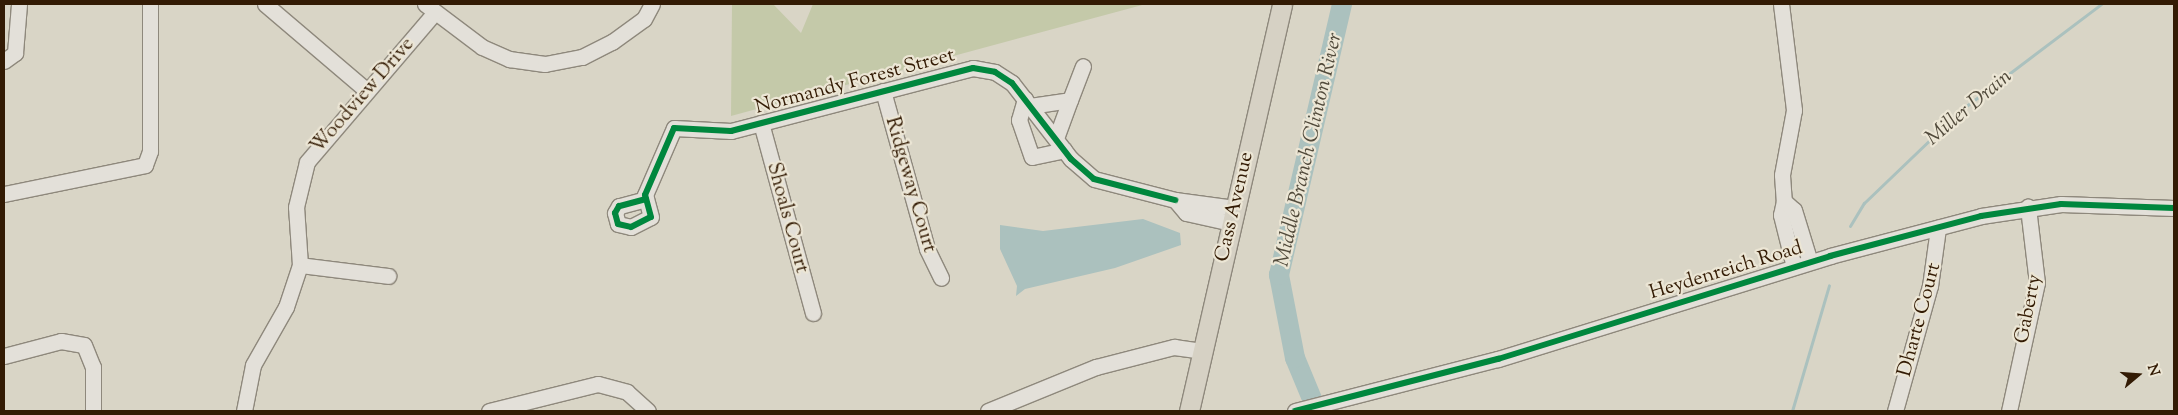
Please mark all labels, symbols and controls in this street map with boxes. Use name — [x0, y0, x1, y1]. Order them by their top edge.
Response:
water label: Middle Branch Clinton River — [1270, 31, 1348, 269]
street label: Woodview Drive — [306, 33, 420, 159]
street label: Normandy Forest Street — [752, 44, 958, 120]
water label: Miller Drain — [1921, 65, 2017, 151]
street label: Ridgeway Court — [879, 114, 941, 256]
street label: Cass Avenue — [1211, 150, 1259, 264]
street label: Shoals Court — [761, 160, 813, 276]
street label: Heydenreich Road — [1647, 236, 1805, 306]
street label: Dharte Court — [1893, 260, 1947, 380]
street label: Gaberty — [2011, 272, 2047, 346]
north arrow — [2113, 350, 2163, 400]
text: N — [2141, 362, 2164, 379]

